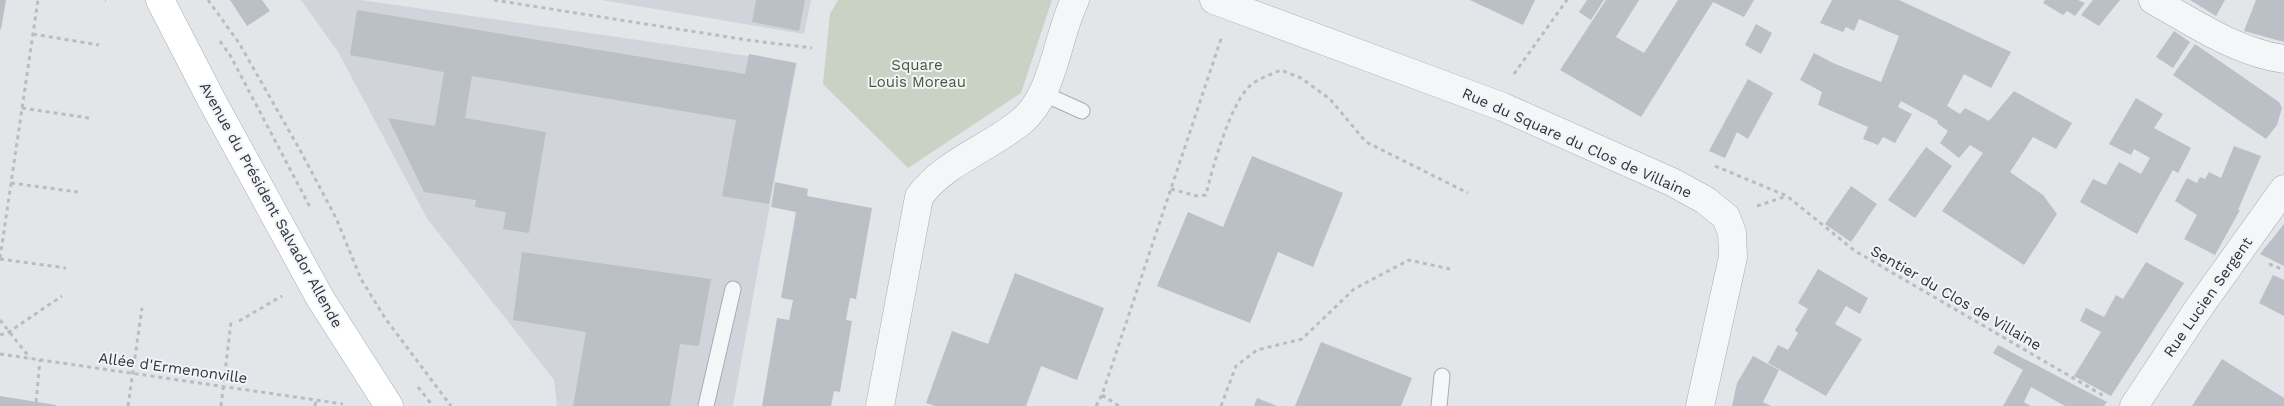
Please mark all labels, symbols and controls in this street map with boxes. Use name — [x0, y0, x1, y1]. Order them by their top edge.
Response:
park label: Square Louis Moreau — [868, 56, 966, 91]
street label: Avenue du Président Salvador Allende — [196, 79, 346, 331]
street label: Rue du Square du Clos de Villaine — [1459, 84, 1695, 202]
street label: Rue Lucien Sergent — [2160, 233, 2257, 361]
street label: Sentier du Clos de Villaine — [1868, 242, 2044, 354]
street label: Allée d'Ermenonville — [97, 349, 249, 387]

